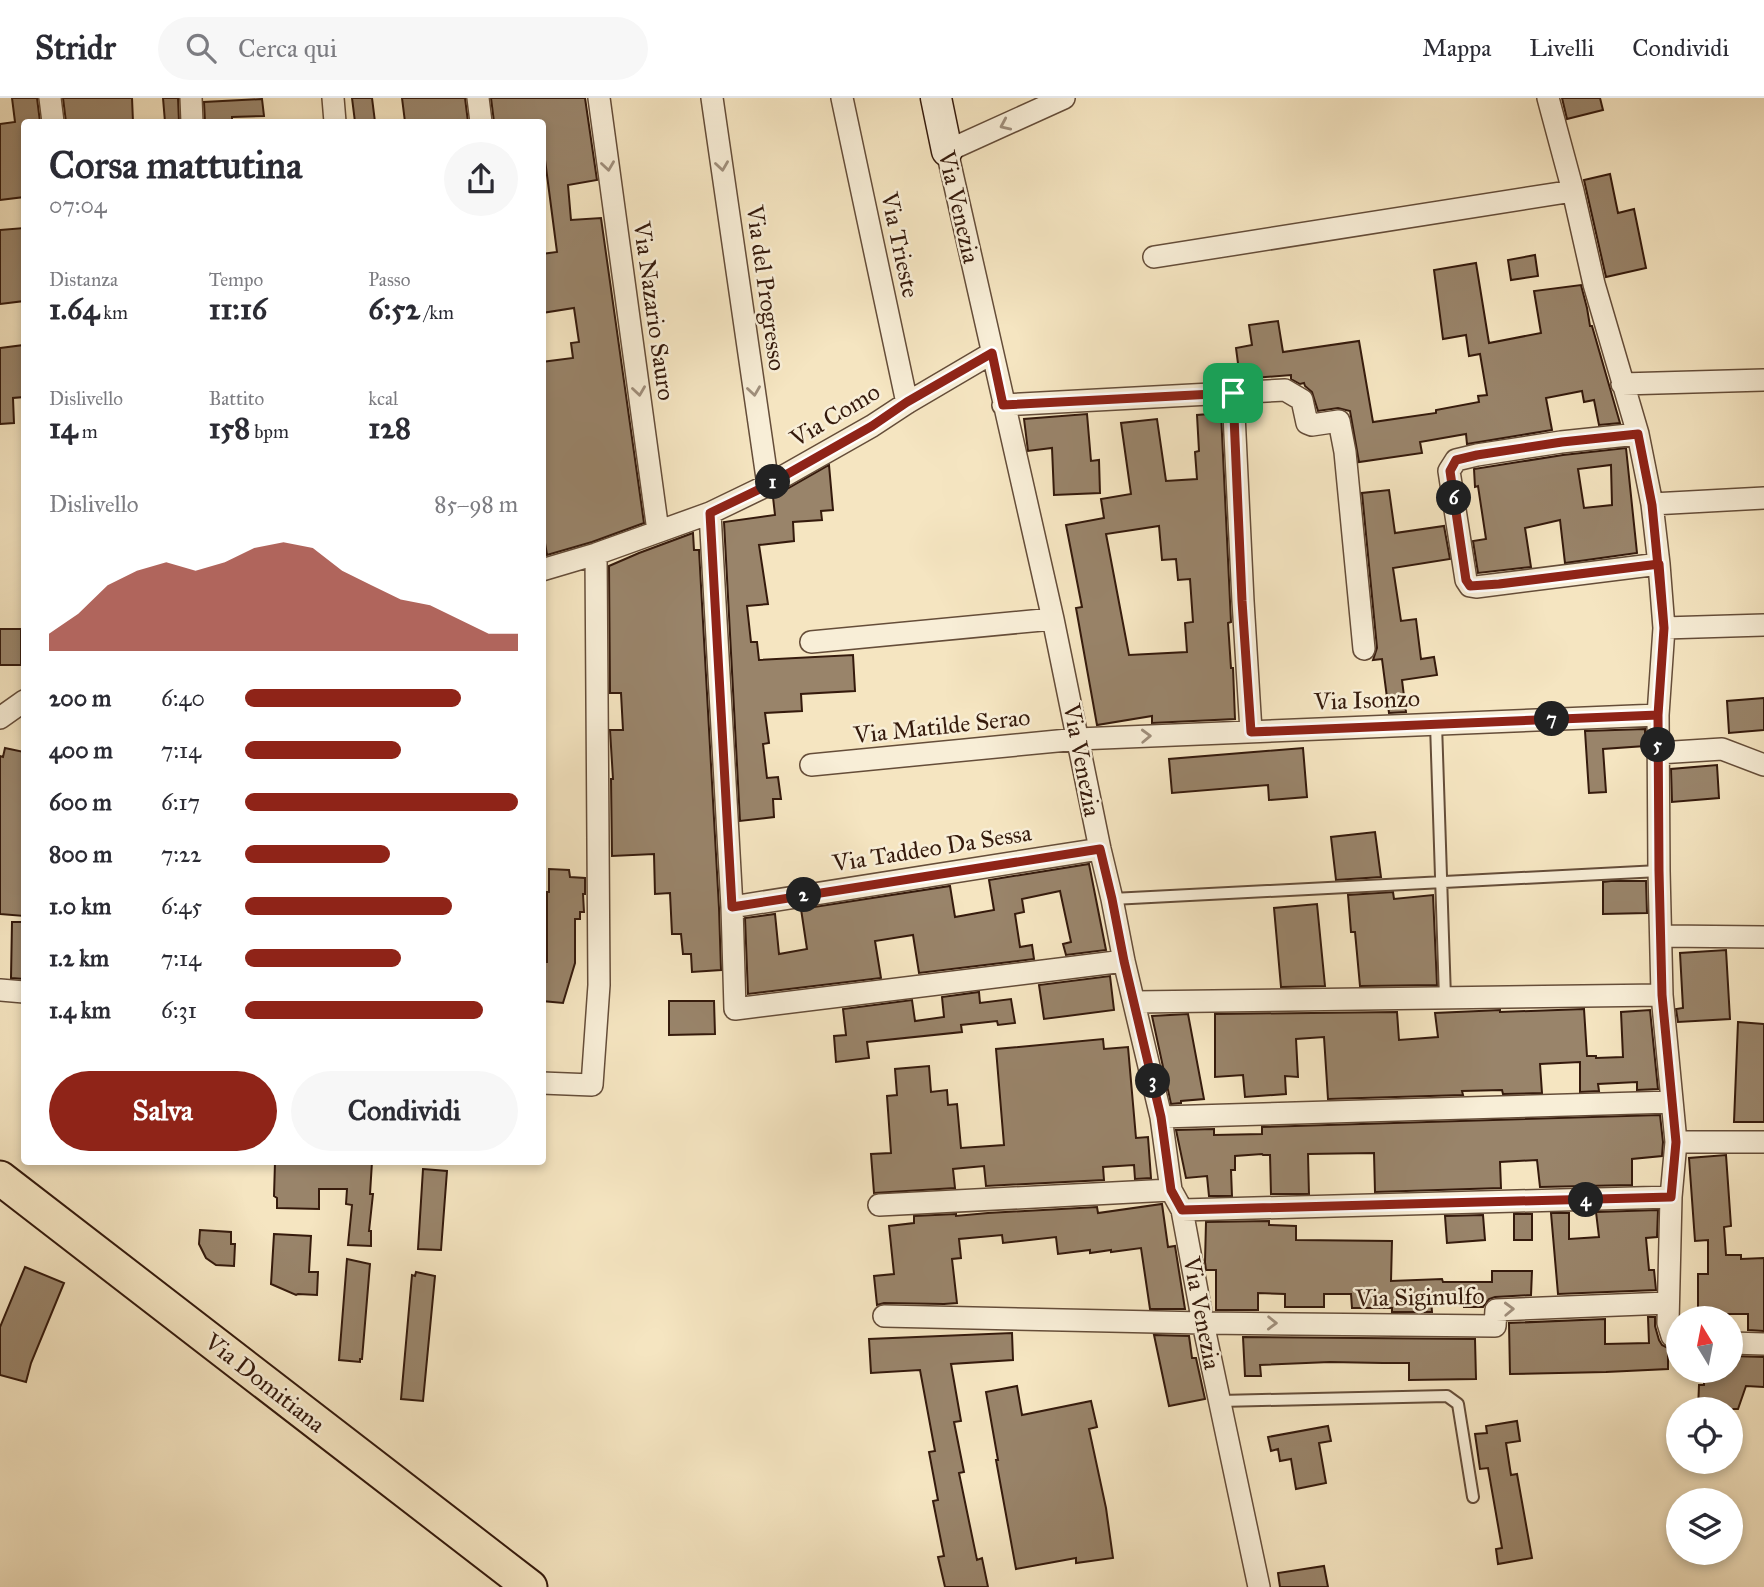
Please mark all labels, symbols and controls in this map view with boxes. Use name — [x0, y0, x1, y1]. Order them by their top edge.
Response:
search box — [158, 17, 648, 80]
text: Stridr — [35, 28, 116, 68]
icon: search — [182, 29, 220, 67]
text: Cerca qui — [238, 32, 337, 64]
text: Mappa — [1422, 33, 1491, 63]
text: Livelli — [1529, 33, 1594, 63]
text: Condividi — [1632, 33, 1729, 63]
one-way arrow — [1000, 117, 1012, 131]
text: Corsa mattutina — [49, 142, 302, 188]
button: share — [444, 142, 518, 216]
street label: Via Venezia — [931, 147, 987, 267]
one-way arrow — [601, 160, 616, 171]
one-way arrow — [714, 160, 729, 171]
street label: Via Trieste — [874, 188, 926, 301]
text: 07:04 — [49, 191, 107, 219]
street label: Via del Progresso — [739, 202, 792, 373]
street label: Via Nazario Sauro — [626, 219, 681, 402]
text: Distanza — [49, 268, 118, 291]
text: Tempo — [209, 268, 263, 291]
text: Passo — [368, 268, 410, 291]
text: 1.64 — [49, 291, 99, 327]
text: 11:16 — [209, 291, 267, 327]
text: 6:52 — [368, 291, 420, 327]
text: km — [99, 301, 128, 324]
text: /km — [420, 301, 454, 324]
pin — [1203, 363, 1263, 423]
icon: arrive — [1214, 374, 1252, 412]
street label: Via Como — [784, 377, 885, 454]
one-way arrow — [631, 385, 646, 397]
one-way arrow — [747, 385, 762, 397]
text: Dislivello — [49, 387, 123, 410]
text: Battito — [209, 387, 264, 410]
text: kcal — [368, 387, 398, 410]
text: 14 — [49, 410, 78, 446]
text: 158 — [209, 410, 250, 446]
text: 128 — [368, 410, 411, 446]
text: m — [78, 420, 98, 443]
text: bpm — [250, 420, 289, 443]
pin: 1 — [756, 464, 790, 500]
text: 1 — [769, 470, 776, 493]
pin: 6 — [1436, 480, 1472, 516]
text: 6 — [1449, 486, 1458, 509]
text: Dislivello — [49, 490, 139, 518]
text: 85–98 m — [434, 490, 518, 518]
street label: Via Isonzo — [1312, 683, 1421, 717]
text: 200 m — [49, 684, 111, 712]
text: 6:40 — [161, 684, 205, 712]
street label: Via Venezia — [1056, 700, 1108, 820]
street label: Via Matilde Serao — [851, 702, 1032, 750]
pin: 7 — [1534, 702, 1570, 736]
text: 7 — [1546, 707, 1557, 730]
one-way arrow — [1141, 728, 1152, 743]
pin: 5 — [1640, 728, 1676, 762]
text: 5 — [1653, 733, 1662, 756]
text: 400 m — [49, 736, 113, 764]
text: 7:14 — [161, 736, 201, 764]
text: 600 m — [49, 788, 112, 816]
text: 6:17 — [161, 788, 200, 816]
street label: Via Taddeo Da Sessa — [829, 817, 1034, 879]
text: 800 m — [49, 840, 112, 868]
text: 7:22 — [161, 840, 202, 868]
pin: 2 — [786, 878, 822, 912]
text: 2 — [799, 883, 808, 906]
text: 1.0 km — [49, 892, 111, 920]
text: 6:45 — [161, 892, 202, 920]
text: 1.2 km — [49, 944, 109, 972]
text: 7:14 — [161, 944, 201, 972]
text: 1.4 km — [49, 996, 111, 1024]
text: 6:31 — [161, 996, 197, 1024]
pin: 3 — [1136, 1063, 1170, 1098]
text: 3 — [1149, 1069, 1156, 1092]
button: Salva — [49, 1071, 277, 1151]
button: Condividi — [291, 1071, 518, 1151]
pin: 4 — [1568, 1182, 1604, 1218]
text: 4 — [1580, 1188, 1591, 1211]
street label: Via Venezia — [1176, 1253, 1228, 1373]
street label: Via Siginulfo — [1354, 1281, 1485, 1313]
one-way arrow — [1503, 1302, 1514, 1317]
north arrow — [1666, 1306, 1743, 1382]
map controls — [1666, 1306, 1743, 1565]
one-way arrow — [1266, 1316, 1277, 1331]
street label: Via Domitiana — [198, 1326, 332, 1440]
button: locate — [1666, 1397, 1743, 1474]
button: layers — [1666, 1488, 1743, 1565]

